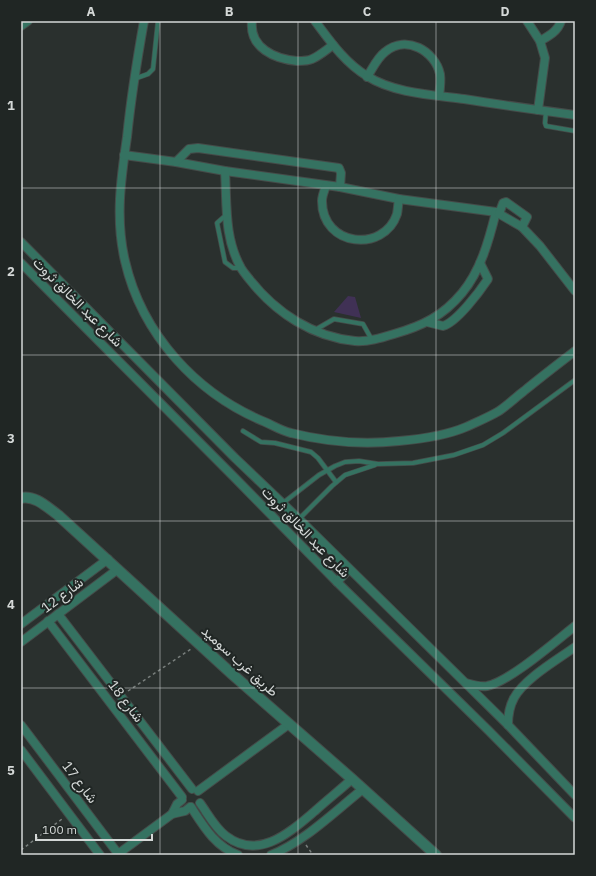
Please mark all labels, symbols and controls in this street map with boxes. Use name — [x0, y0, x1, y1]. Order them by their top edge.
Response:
text: A — [87, 3, 96, 20]
text: B — [225, 3, 234, 20]
text: C — [363, 3, 372, 20]
text: D — [500, 3, 510, 20]
text: 1 — [7, 97, 15, 114]
street label: شارع عبد الخالق ثروت — [28, 253, 127, 352]
text: 2 — [7, 263, 15, 280]
text: 3 — [7, 430, 15, 447]
street label: شارع عبد الخالق ثروت — [256, 483, 354, 583]
street label: شارع 12 — [37, 573, 88, 618]
text: 4 — [7, 596, 15, 613]
street label: طريق غرب سوميد — [198, 622, 282, 700]
street label: شارع 18 — [103, 676, 148, 727]
street label: شارع 17 — [57, 757, 102, 808]
text: 5 — [7, 762, 15, 779]
scale bar — [36, 816, 152, 842]
text: 100 m — [42, 822, 77, 837]

